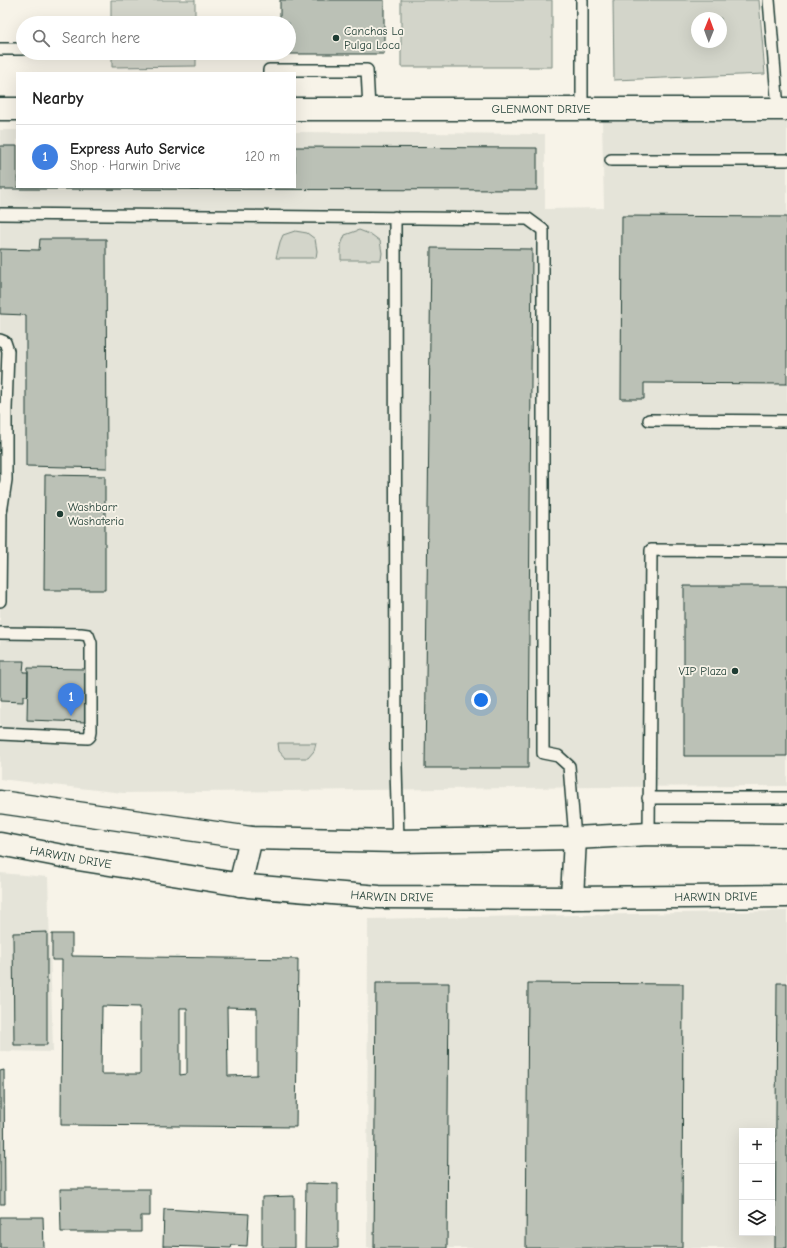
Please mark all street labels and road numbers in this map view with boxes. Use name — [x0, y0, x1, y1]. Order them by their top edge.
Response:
street label: GLENMONT DRIVE — [492, 102, 590, 116]
street label: HARWIN DRIVE — [29, 843, 113, 871]
street label: HARWIN DRIVE — [350, 888, 434, 904]
street label: HARWIN DRIVE — [674, 889, 758, 904]

